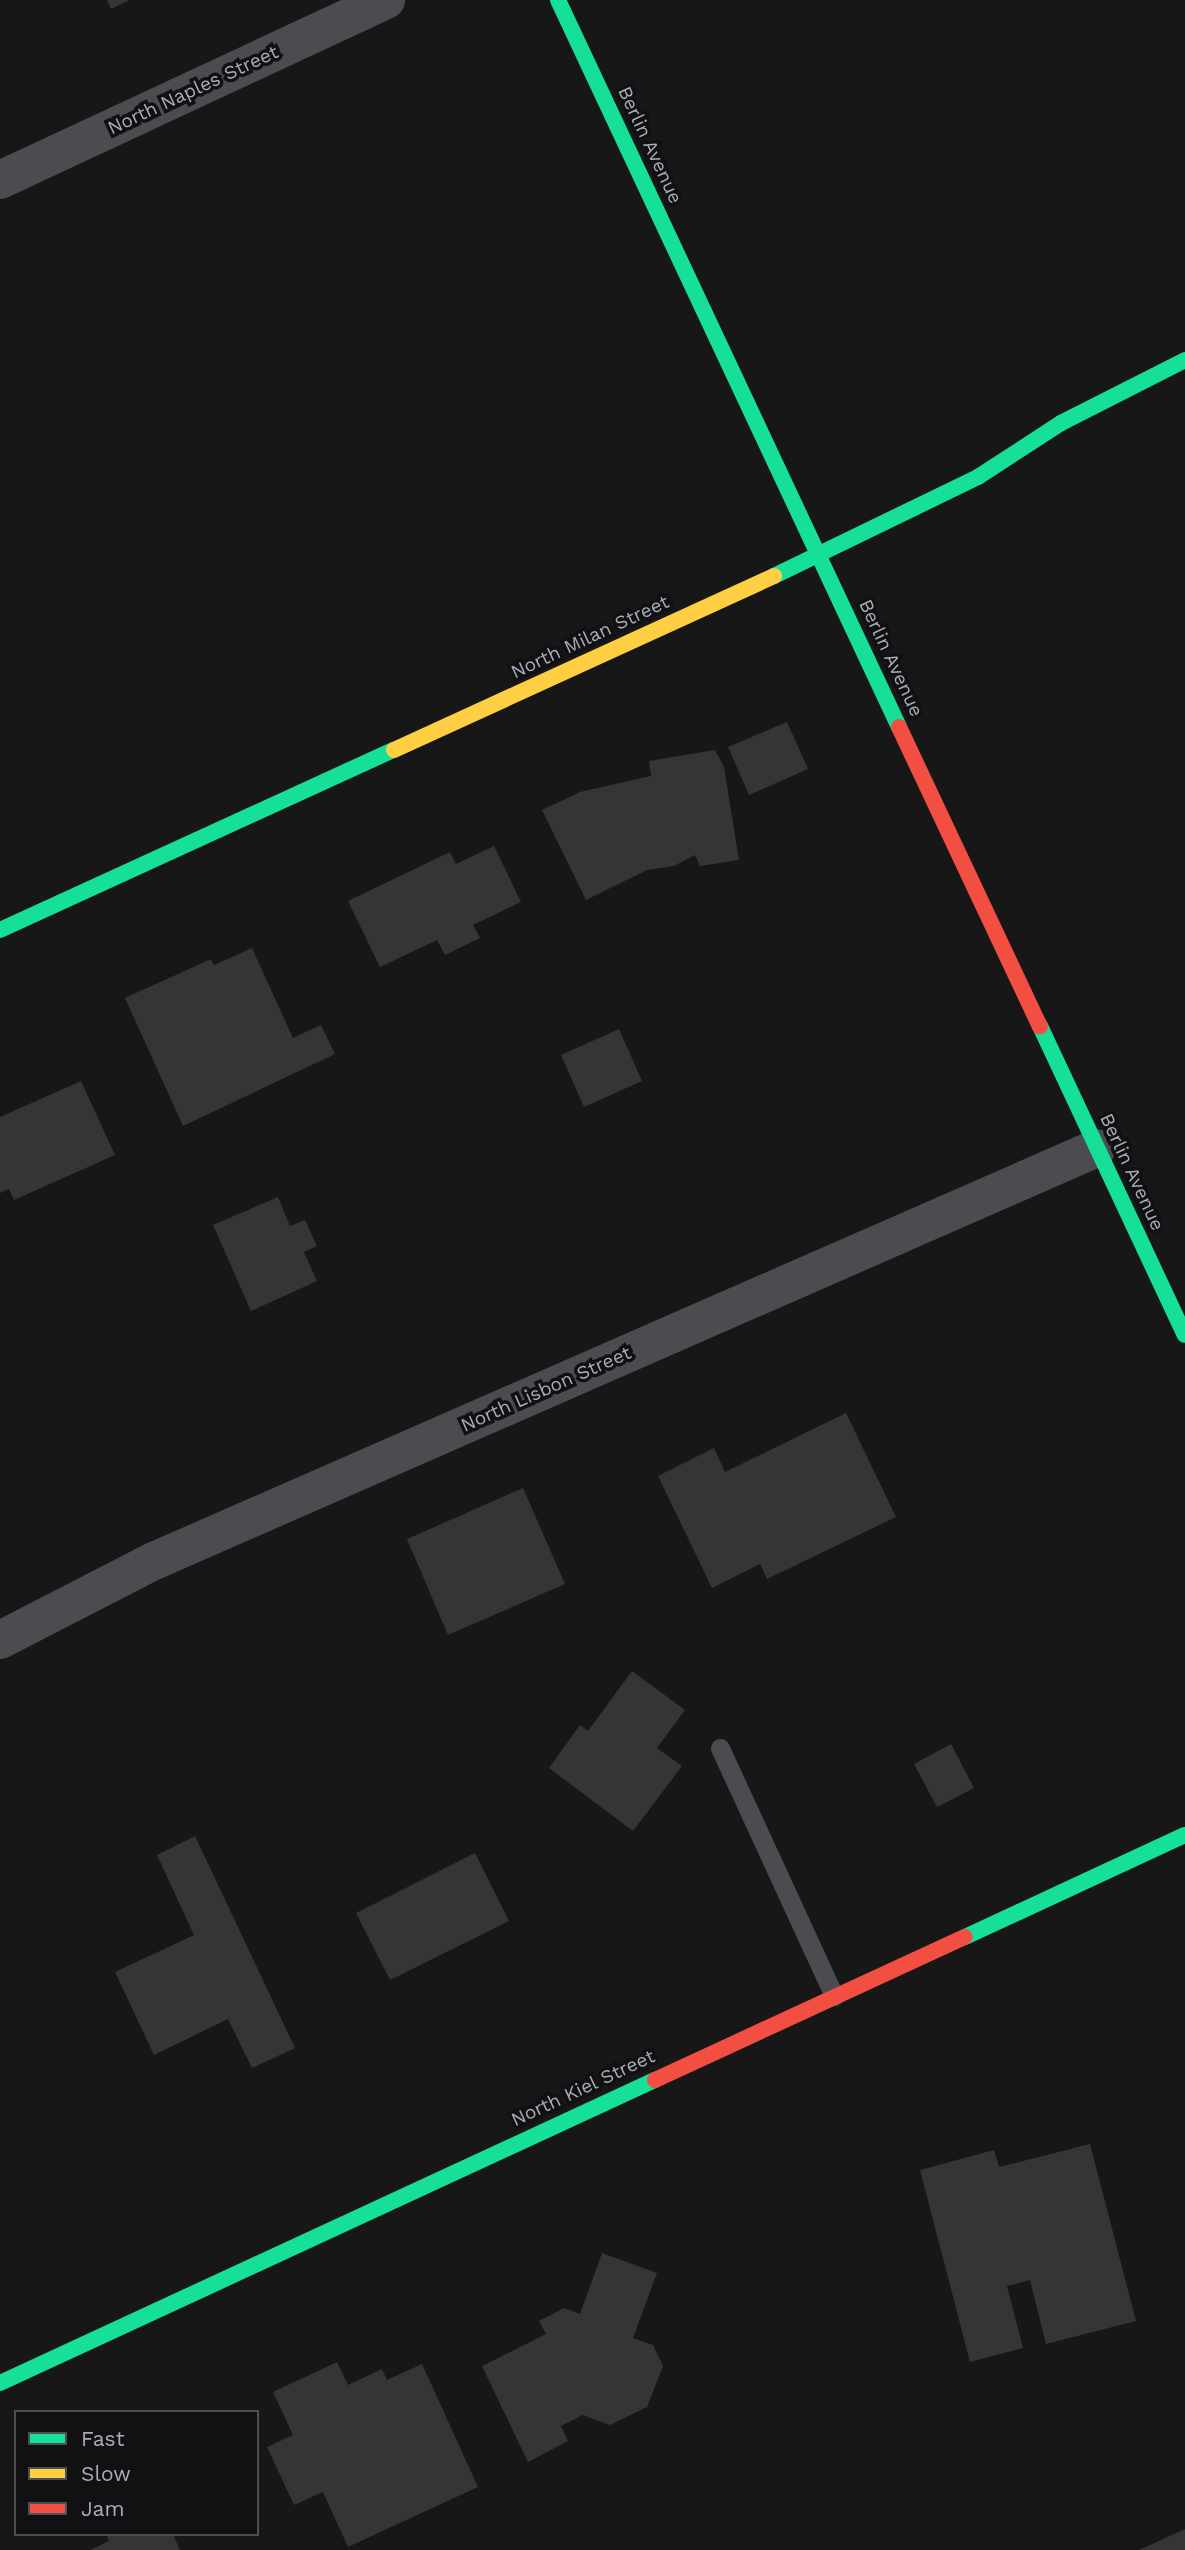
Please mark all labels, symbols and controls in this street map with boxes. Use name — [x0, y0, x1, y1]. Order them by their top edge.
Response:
street label: North Naples Street — [104, 40, 282, 140]
street label: Berlin Avenue — [613, 82, 687, 208]
street label: North Milan Street — [507, 590, 673, 684]
street label: Berlin Avenue — [854, 595, 928, 721]
street label: Berlin Avenue — [1095, 1109, 1169, 1235]
street label: North Lisbon Street — [457, 1341, 635, 1437]
street label: North Kiel Street — [507, 2045, 659, 2131]
legend — [14, 2410, 259, 2536]
text: Fast — [81, 2426, 125, 2451]
text: Slow — [81, 2461, 131, 2486]
text: Jam — [81, 2496, 124, 2521]

